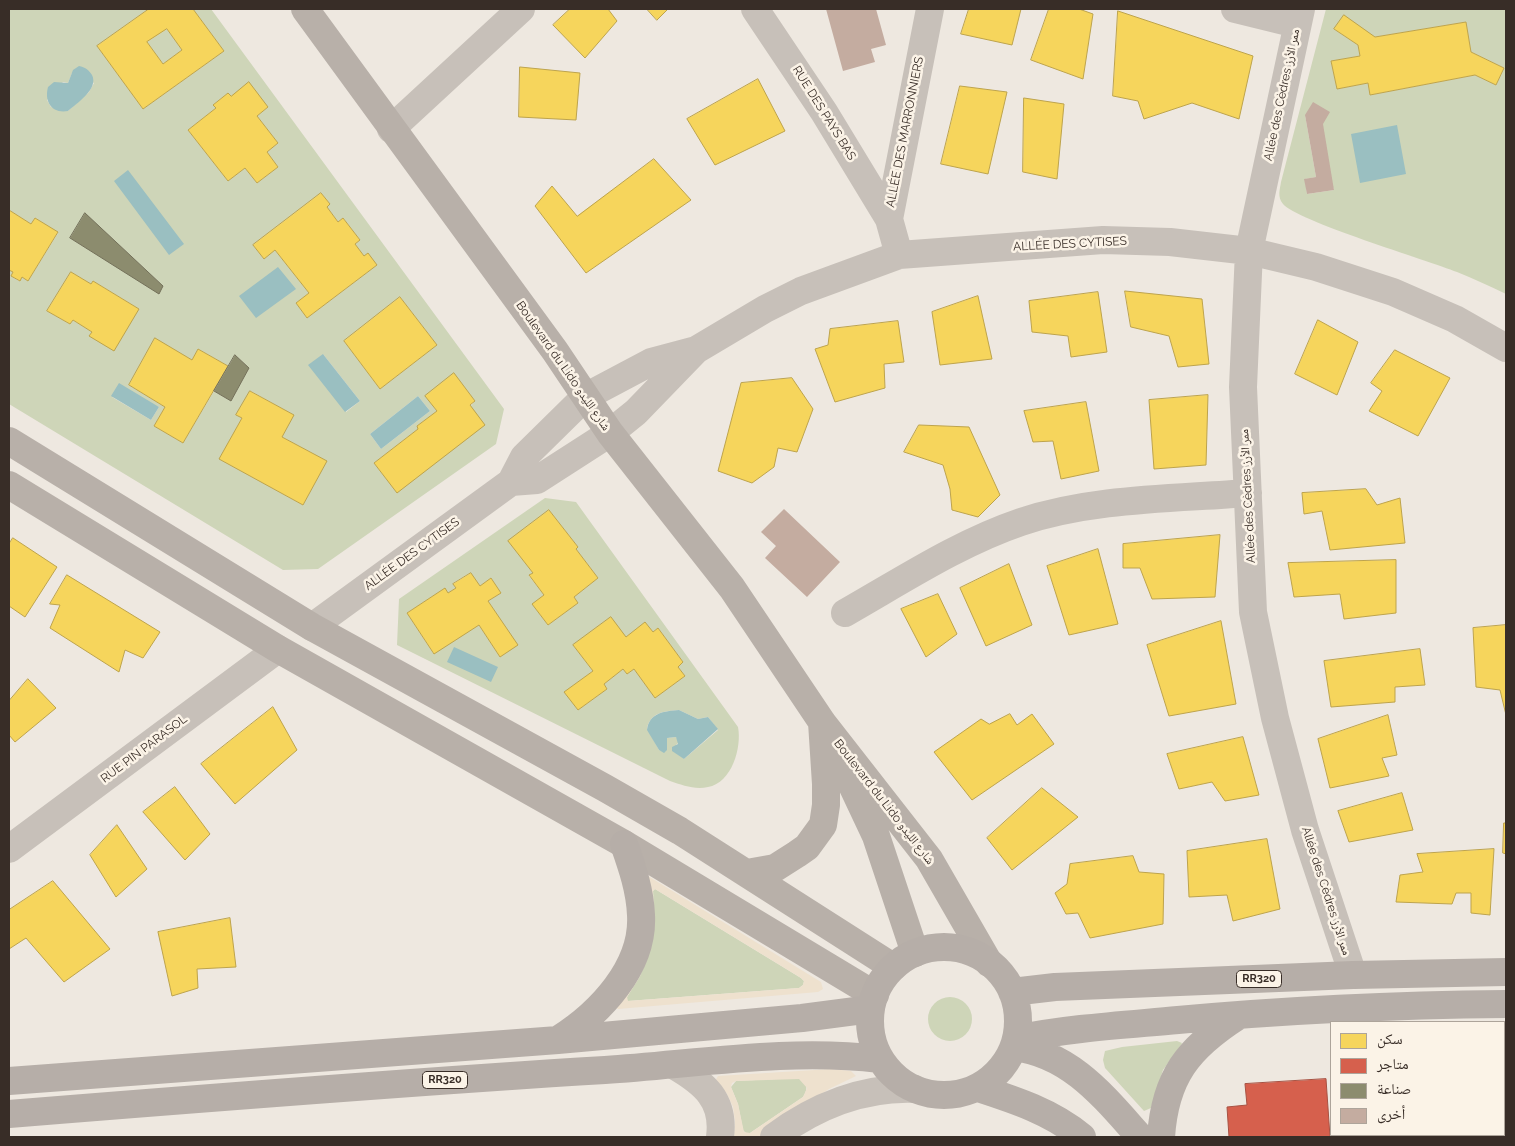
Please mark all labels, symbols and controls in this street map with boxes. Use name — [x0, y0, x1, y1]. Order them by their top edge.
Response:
street label: Allée des Cèdres ممر الأرز — [1261, 28, 1303, 162]
street label: ALLÉE DES MARRONNIERS — [883, 55, 927, 209]
street label: RUE DES PAYS BAS — [789, 63, 859, 163]
street label: ALLÉE DES CYTISES — [1013, 234, 1127, 254]
street label: Boulevard du Lido شارع الليدو — [513, 299, 613, 433]
street label: Allée des Cèdres ممر الأرز — [1237, 428, 1259, 564]
street label: ALLÉE DES CYTISES — [362, 515, 462, 593]
street label: RUE PIN PARASOL — [98, 712, 190, 786]
street label: Boulevard du Lido شارع الليدو — [831, 737, 937, 867]
street label: Allée des Cèdres ممر الأرز — [1298, 825, 1354, 957]
road number: RR320 — [1236, 971, 1282, 988]
legend — [1330, 1021, 1505, 1136]
text: سكن — [1377, 1030, 1403, 1048]
text: متاجر — [1377, 1055, 1409, 1073]
road number: RR320 — [422, 1072, 468, 1088]
text: صناعة — [1377, 1080, 1411, 1098]
text: أخرى — [1377, 1105, 1405, 1123]

